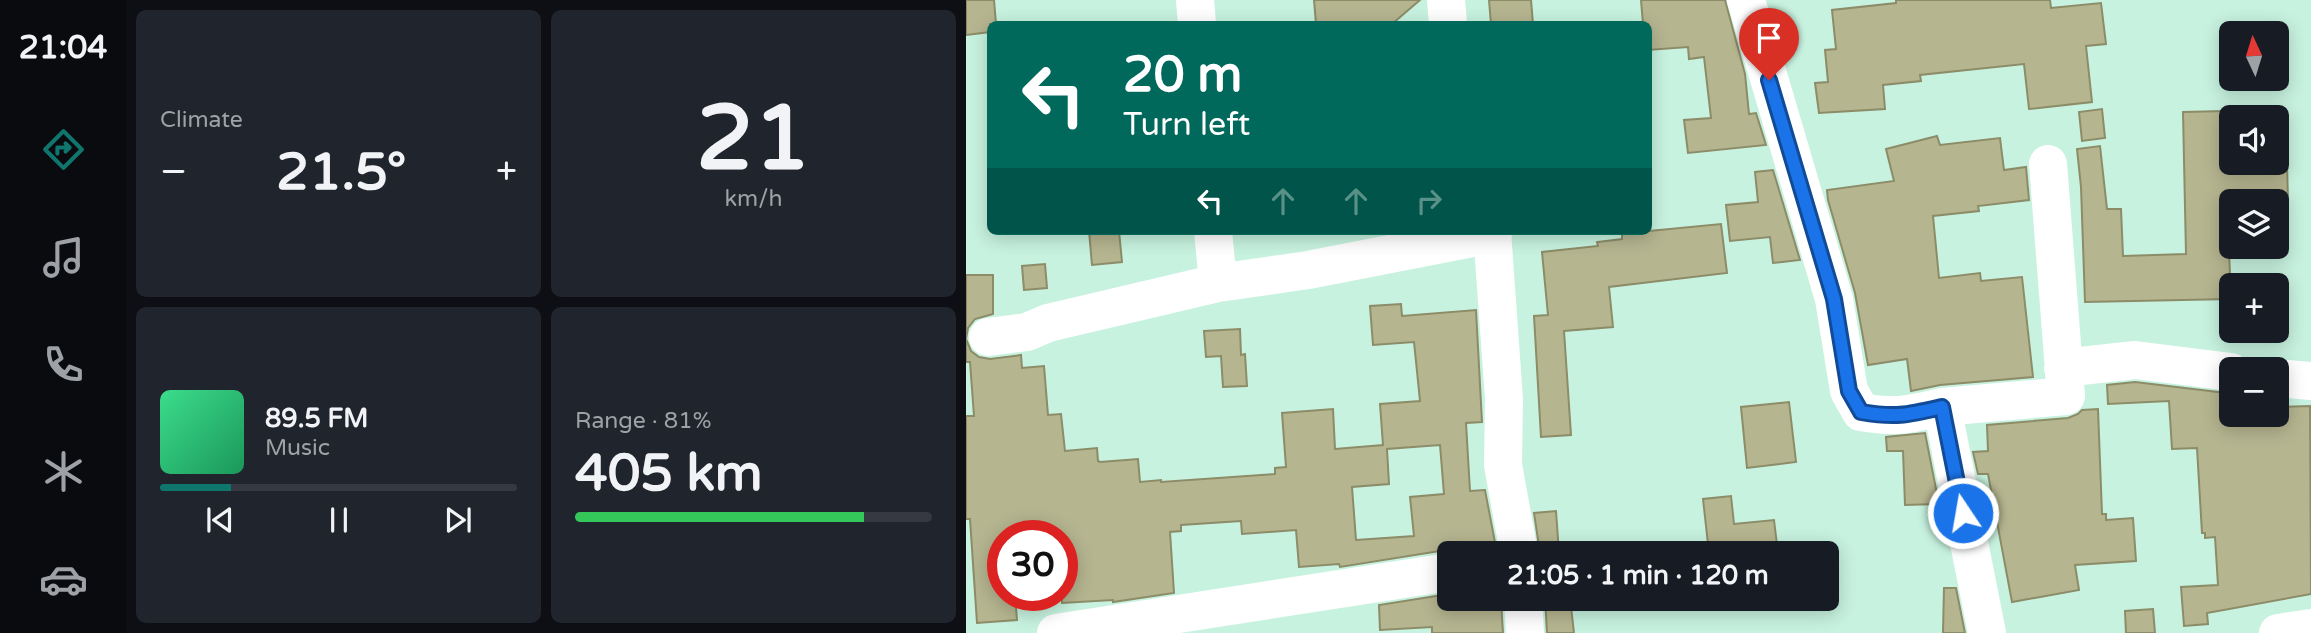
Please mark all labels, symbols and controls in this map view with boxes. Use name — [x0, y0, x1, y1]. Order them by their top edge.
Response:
pin — [1739, 8, 1799, 80]
icon: arrive — [1750, 19, 1788, 57]
north arrow — [2219, 21, 2289, 91]
map controls — [2219, 21, 2289, 427]
text: 21:04 — [19, 29, 107, 67]
text: 20 m — [1123, 46, 1242, 105]
icon: left — [1008, 49, 1099, 140]
text: 21 — [696, 84, 811, 194]
button: sound — [2219, 105, 2289, 175]
text: Climate — [160, 106, 243, 134]
text: Turn left — [1123, 106, 1250, 144]
icon: directions — [39, 125, 88, 174]
text: 21.5° — [276, 141, 406, 204]
text: − — [160, 149, 187, 195]
text: + — [496, 149, 517, 195]
icon: left — [1191, 182, 1229, 220]
icon: ahead — [1264, 182, 1302, 220]
icon: ahead — [1337, 182, 1375, 220]
icon: right — [1410, 182, 1448, 220]
text: km/h — [725, 185, 782, 213]
button: layers — [2219, 189, 2289, 259]
icon: music — [39, 233, 88, 282]
button: + — [2219, 273, 2289, 343]
icon: phone — [39, 340, 88, 389]
button: − — [2219, 357, 2289, 427]
text: 89.5 FM — [265, 403, 368, 434]
text: Range · 81% — [575, 407, 711, 435]
text: Music — [265, 434, 330, 462]
text: 405 km — [575, 442, 763, 505]
icon: climate — [39, 447, 88, 496]
position arrow — [1926, 476, 2000, 550]
icon: previous — [201, 501, 239, 539]
icon: pause — [320, 501, 358, 539]
icon: next — [439, 501, 477, 539]
speed limit sign: 30 — [987, 520, 1078, 611]
icon: car — [39, 555, 88, 604]
text: 21:05 · 1 min · 120 m — [1507, 560, 1769, 591]

